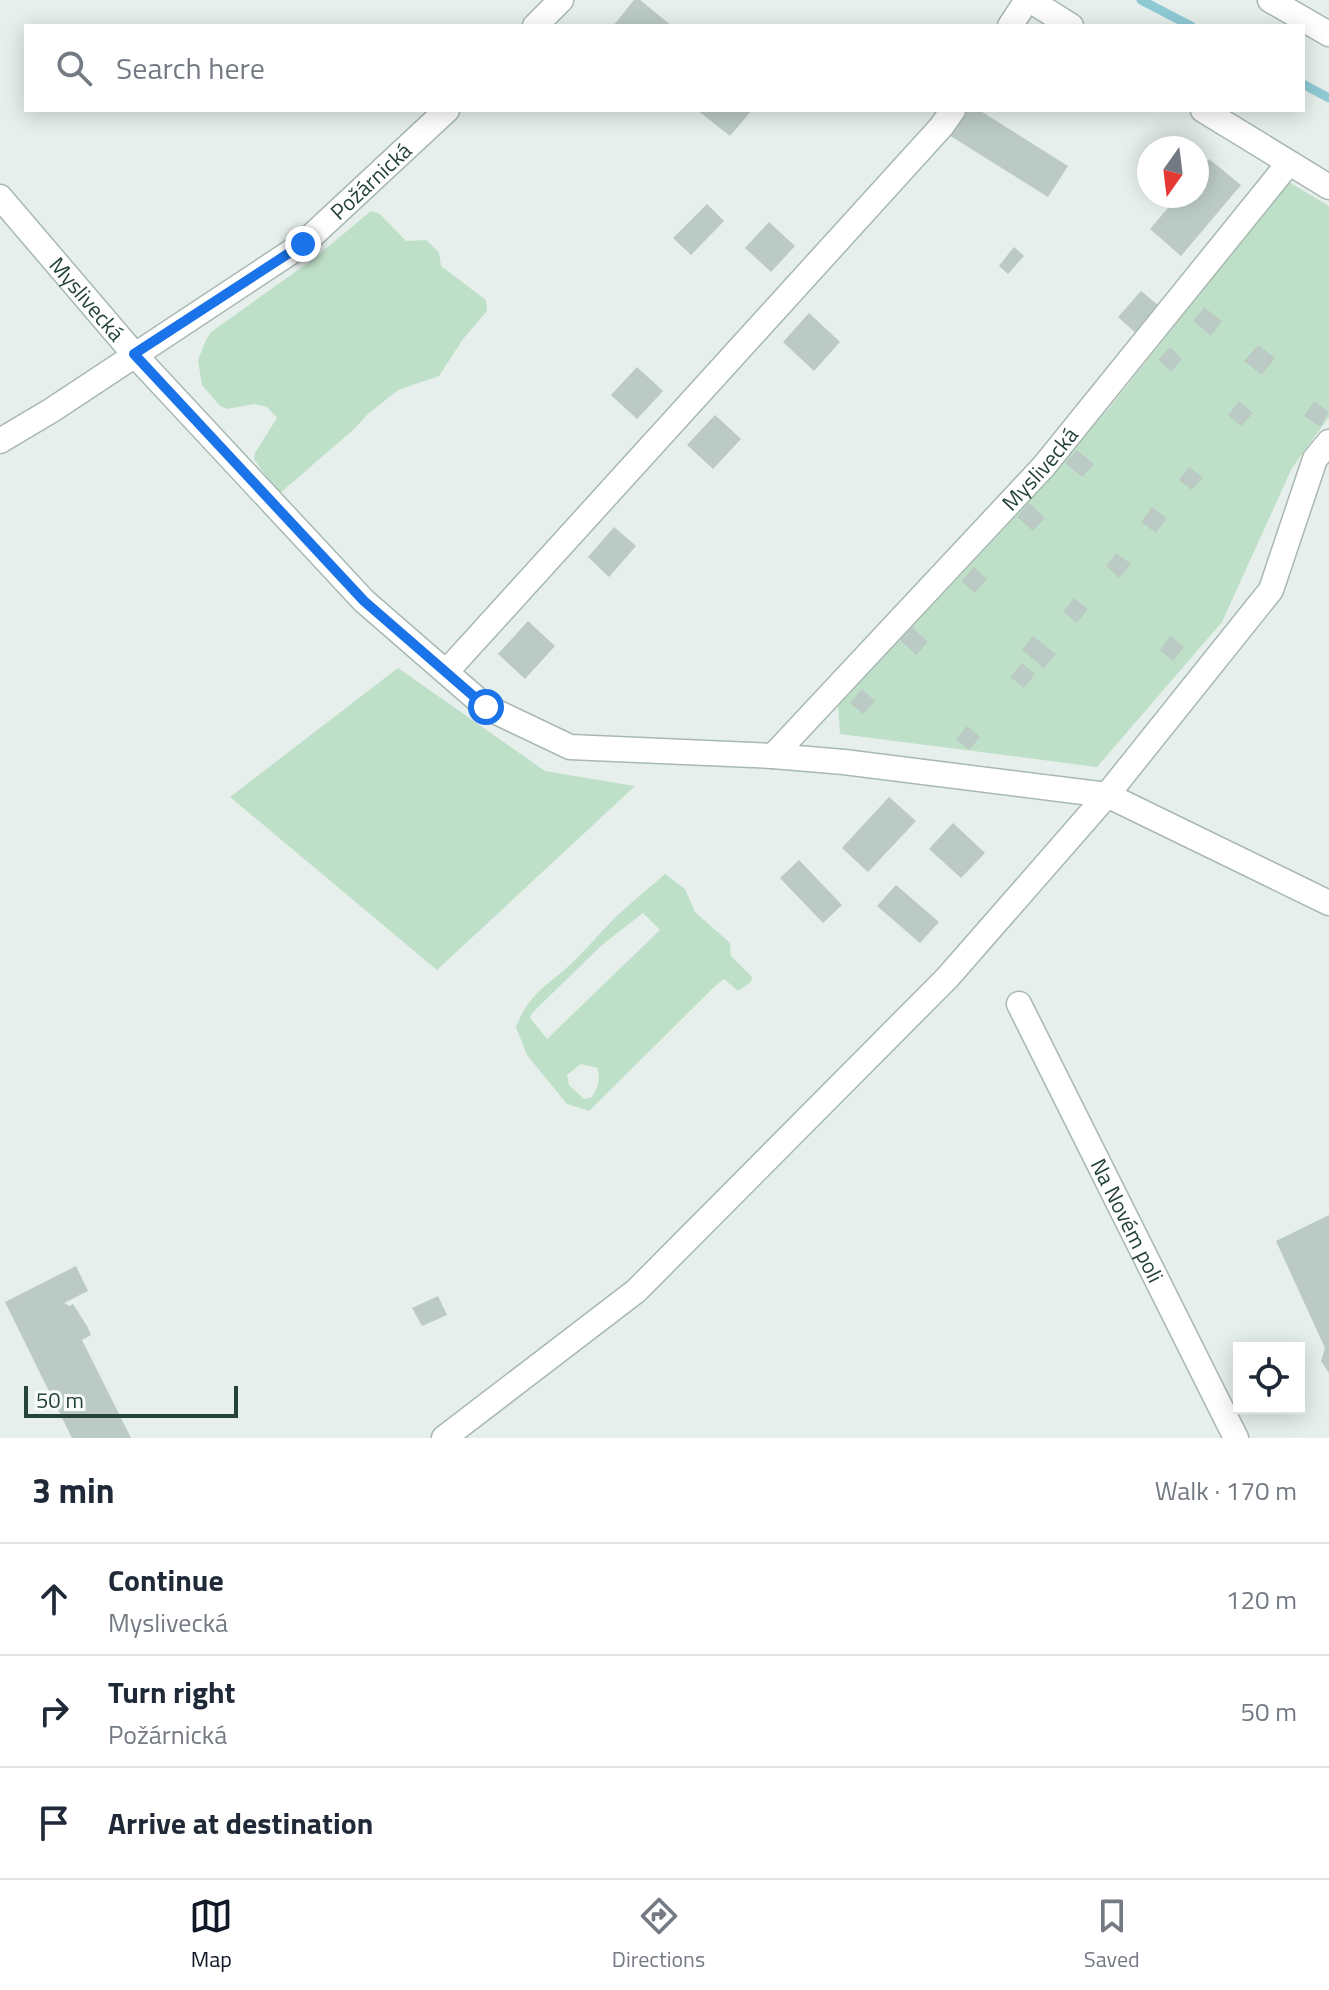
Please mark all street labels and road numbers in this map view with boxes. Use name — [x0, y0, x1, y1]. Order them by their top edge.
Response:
street label: Požárnická — [322, 134, 419, 228]
street label: Myslivecká — [41, 249, 133, 349]
street label: Myslivecká — [993, 420, 1086, 518]
street label: Na Novém poli — [1082, 1153, 1173, 1288]

